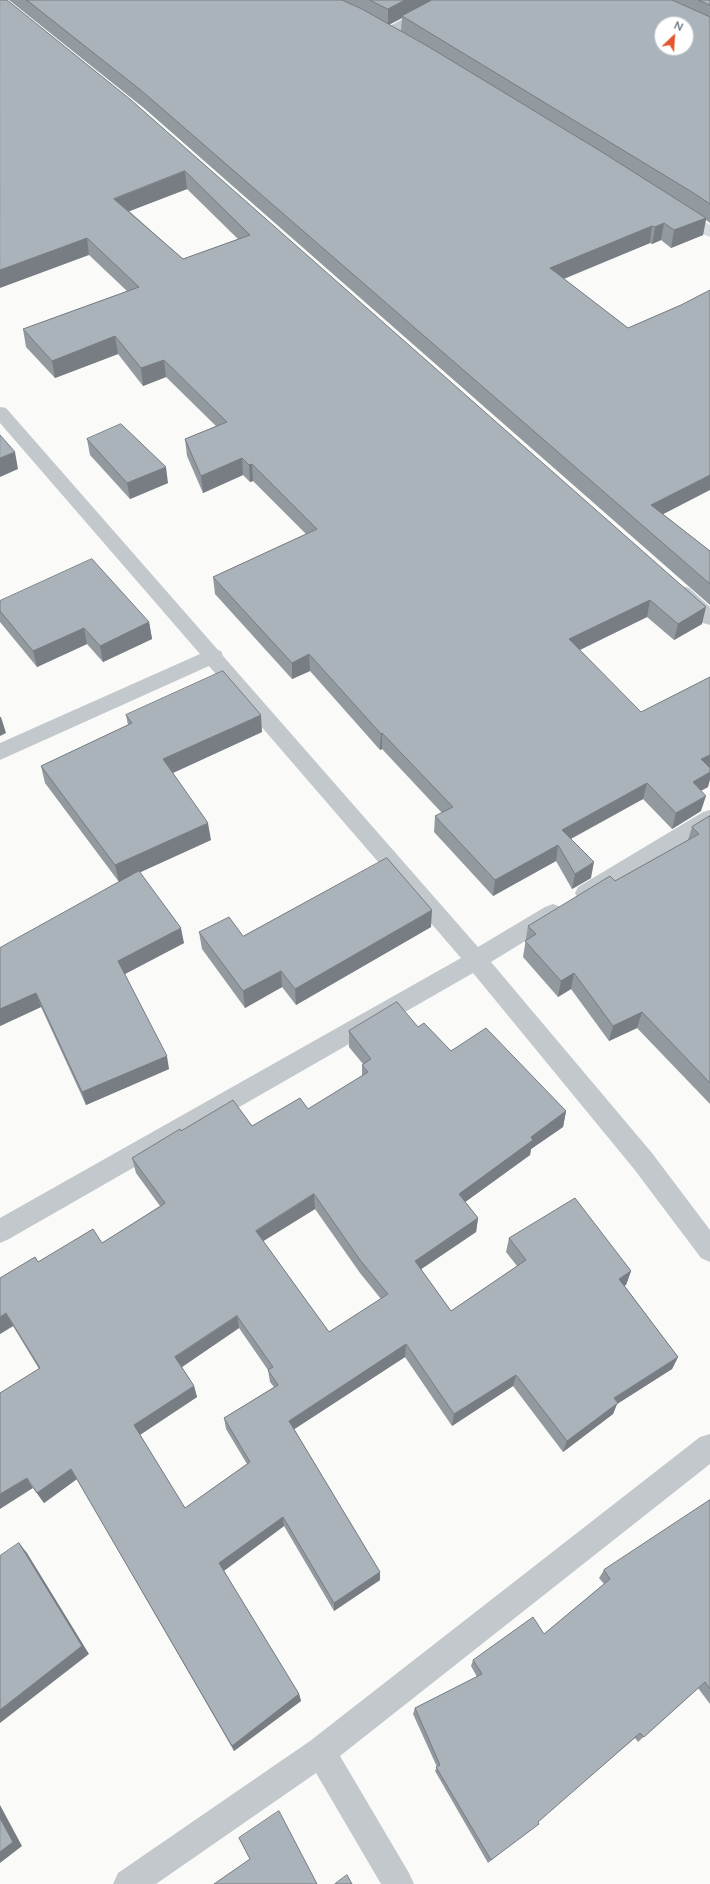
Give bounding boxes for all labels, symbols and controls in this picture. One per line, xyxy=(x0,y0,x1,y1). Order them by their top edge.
north arrow xyxy=(654,16,694,56)
text: N xyxy=(672,18,685,33)

